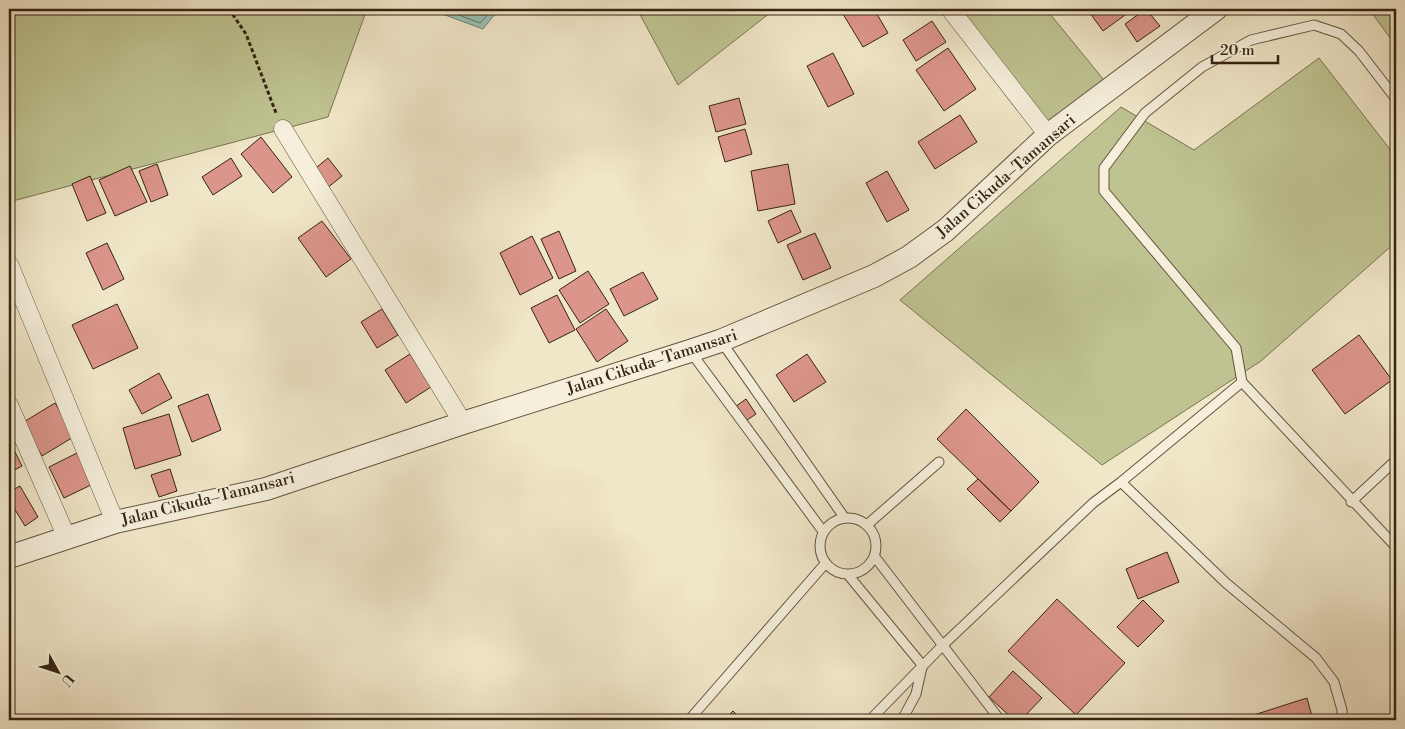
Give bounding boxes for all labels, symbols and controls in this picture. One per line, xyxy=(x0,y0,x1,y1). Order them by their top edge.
scale bar xyxy=(1212,32,1279,64)
text: 20 m xyxy=(1220,41,1255,60)
street label: Jalan Cikuda–Tamansari xyxy=(931,110,1080,243)
street label: Jalan Cikuda–Tamansari xyxy=(563,325,740,399)
street label: Jalan Cikuda–Tamansari xyxy=(118,468,297,531)
north arrow xyxy=(32,646,82,696)
text: U xyxy=(57,670,78,690)

